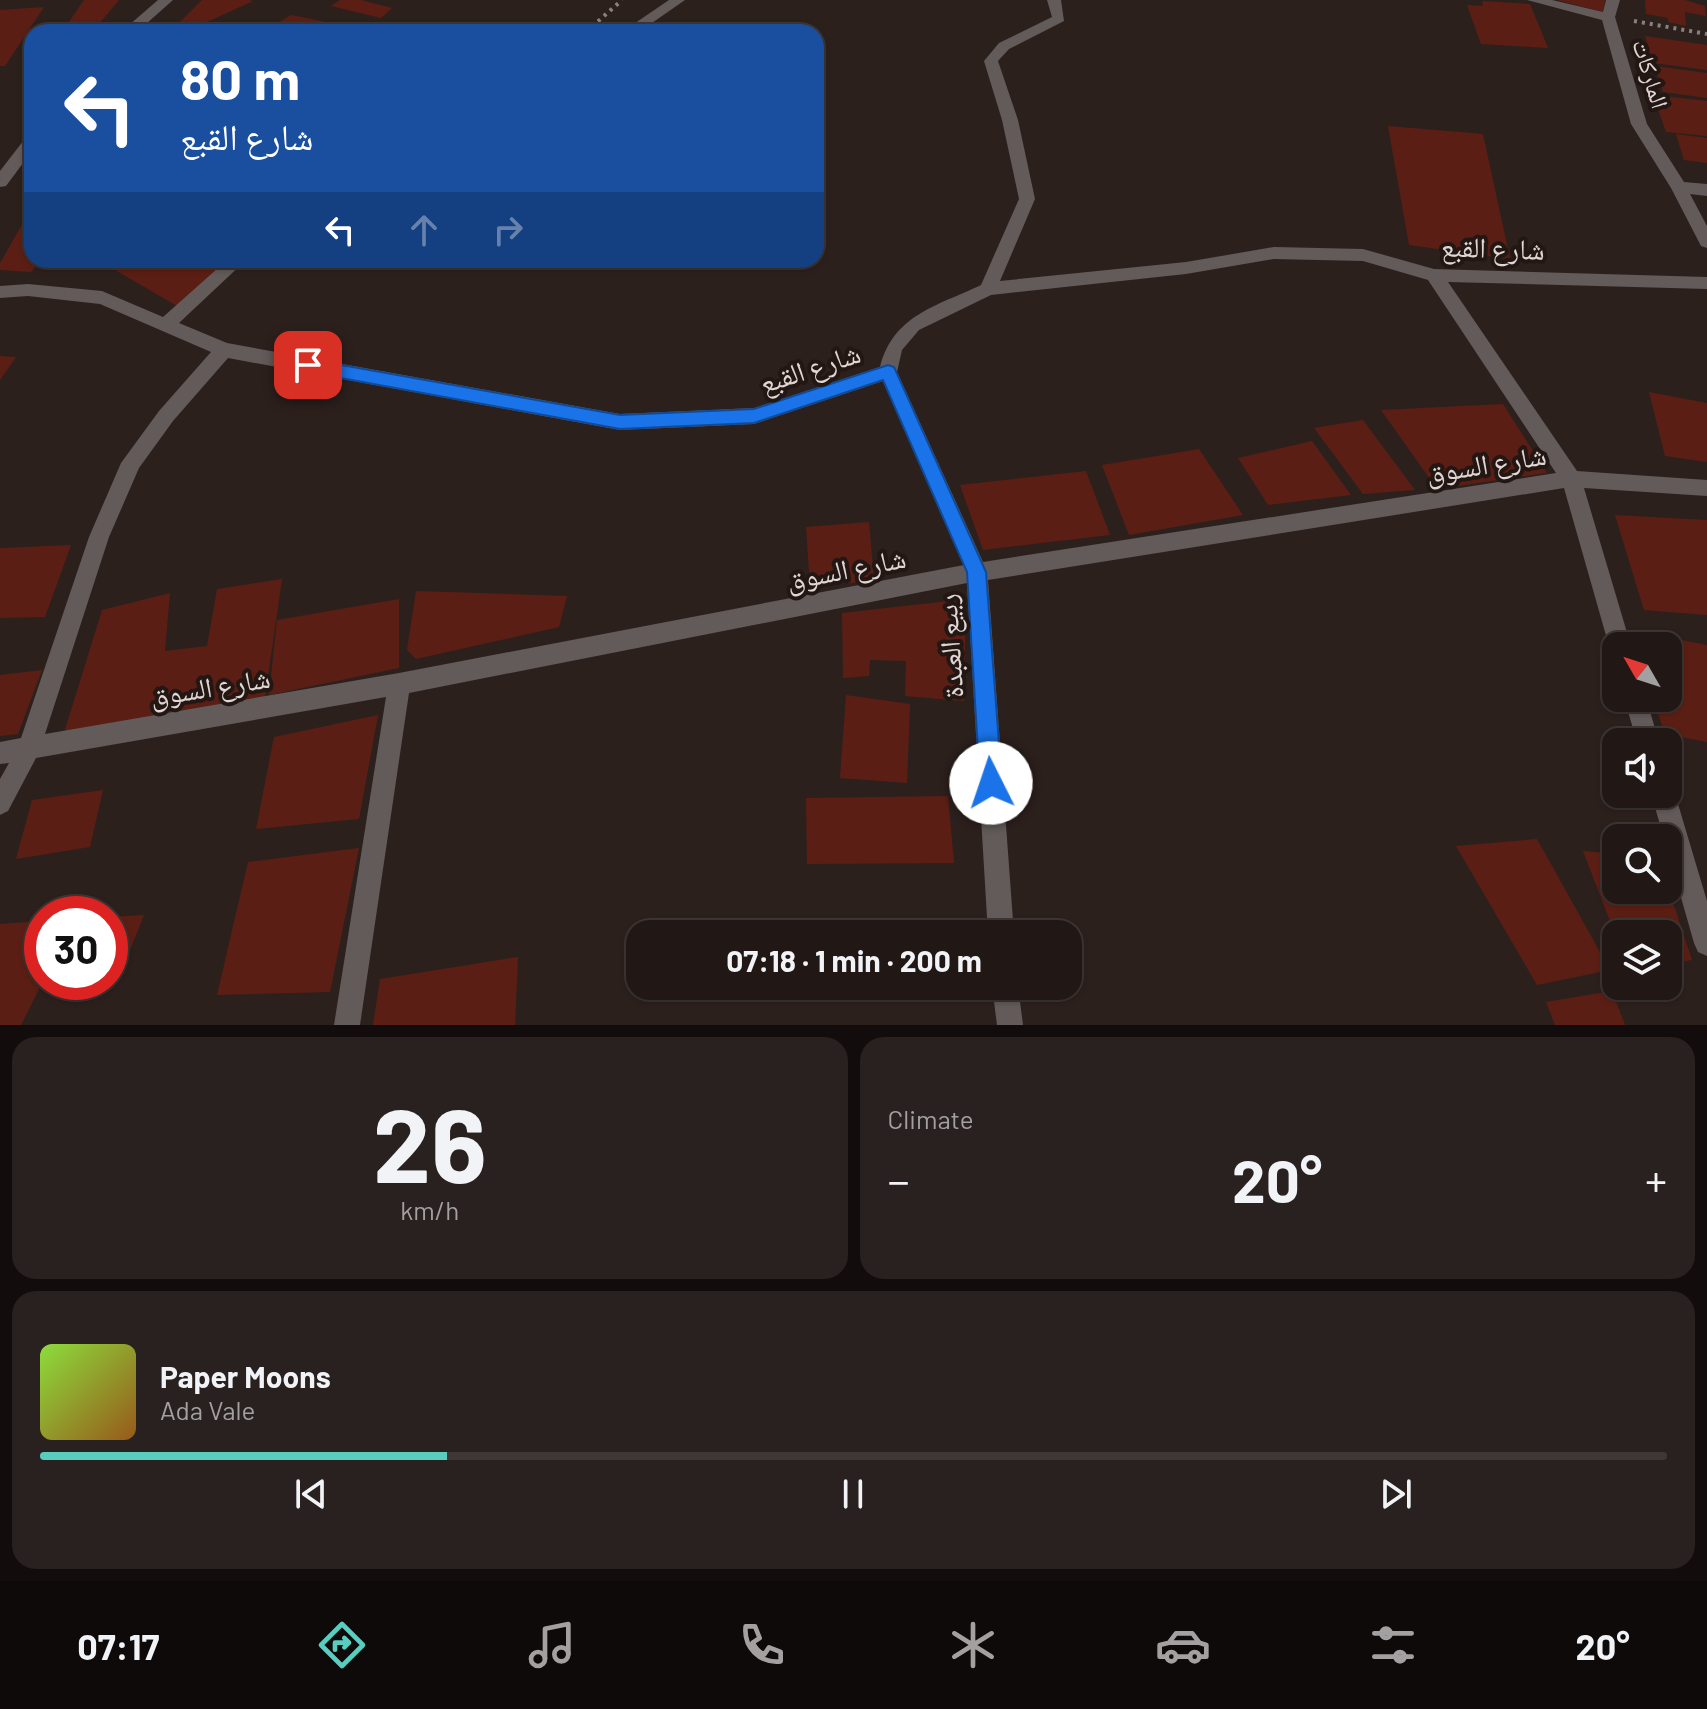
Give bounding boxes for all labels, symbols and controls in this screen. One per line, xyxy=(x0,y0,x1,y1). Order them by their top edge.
street label: الماركات xyxy=(1627,36,1676,112)
text: 80 m xyxy=(180,44,300,111)
icon: left xyxy=(48,56,152,160)
text: شارع القبع xyxy=(180,114,313,157)
icon: left xyxy=(318,208,362,252)
icon: ahead xyxy=(402,208,446,252)
icon: right xyxy=(486,208,530,252)
street label: شارع القبع xyxy=(1441,228,1545,268)
pin xyxy=(274,331,342,399)
street label: شارع القبع xyxy=(755,335,865,401)
icon: arrive xyxy=(286,343,330,387)
street label: شارع السوق xyxy=(1423,437,1549,491)
street label: شارع السوق xyxy=(783,540,909,598)
street label: ربيع العبدة xyxy=(928,593,972,699)
north arrow xyxy=(1602,632,1682,712)
map controls xyxy=(1602,632,1682,1000)
street label: شارع السوق xyxy=(147,660,273,714)
button: sound xyxy=(1602,728,1682,808)
position arrow xyxy=(949,741,1033,825)
button: search xyxy=(1602,824,1682,904)
speed limit sign: 30 xyxy=(24,896,128,1000)
button: layers xyxy=(1602,920,1682,1000)
text: 07:18 · 1 min · 200 m xyxy=(726,942,982,978)
text: 26 xyxy=(373,1079,487,1204)
text: Climate xyxy=(888,1103,974,1134)
text: 20° xyxy=(1232,1143,1322,1215)
text: − xyxy=(888,1153,910,1206)
text: + xyxy=(1645,1153,1667,1206)
text: km/h xyxy=(400,1194,459,1225)
text: Paper Moons xyxy=(160,1358,331,1394)
text: Ada Vale xyxy=(160,1394,255,1425)
icon: previous xyxy=(289,1472,333,1516)
icon: pause xyxy=(831,1472,875,1516)
icon: next xyxy=(1374,1472,1418,1516)
icon: directions xyxy=(314,1617,370,1673)
icon: music xyxy=(524,1617,580,1673)
icon: phone xyxy=(734,1617,790,1673)
icon: climate xyxy=(945,1617,1001,1673)
icon: car xyxy=(1155,1617,1211,1673)
icon: filters xyxy=(1365,1617,1421,1673)
text: 07:17 xyxy=(77,1624,159,1667)
text: 20° xyxy=(1576,1624,1630,1667)

